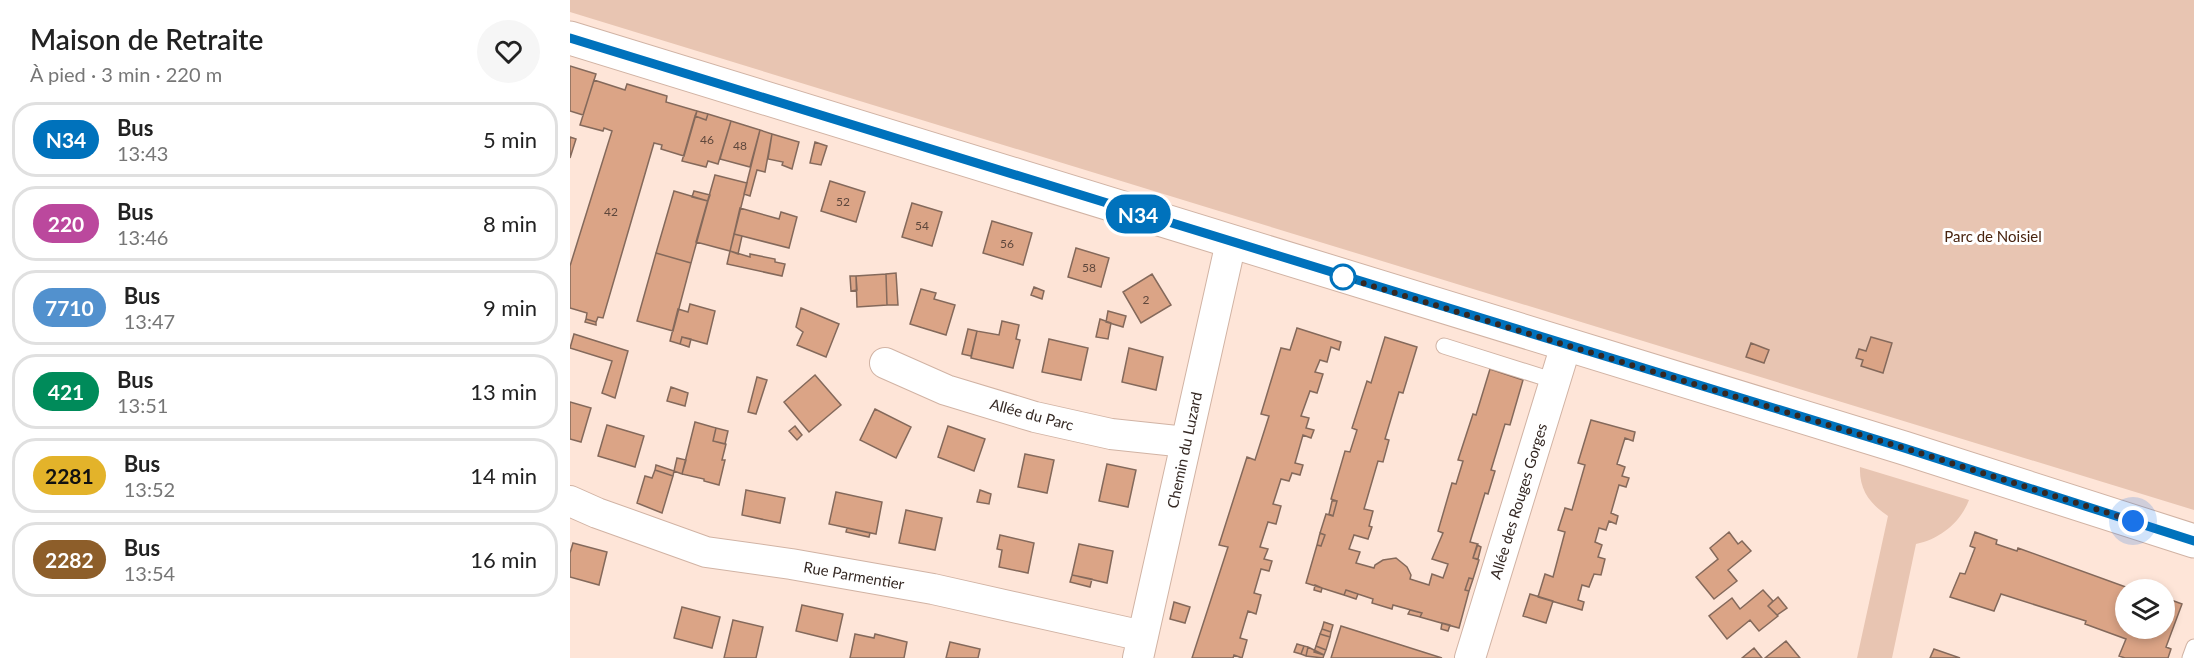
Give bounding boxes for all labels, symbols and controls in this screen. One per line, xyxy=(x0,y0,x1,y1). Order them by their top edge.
button: heart xyxy=(477,20,540,83)
text: Maison de Retraite xyxy=(30,22,263,56)
text: À pied · 3 min · 220 m xyxy=(30,62,222,86)
text: Bus xyxy=(117,114,153,141)
text: 5 min xyxy=(483,126,537,153)
text: N34 xyxy=(46,127,86,152)
house number: 46 xyxy=(700,132,714,147)
house number: 48 xyxy=(733,138,747,153)
text: 13:43 xyxy=(117,141,168,165)
house number: 52 xyxy=(836,194,850,209)
line badge: N34 xyxy=(1104,194,1172,234)
text: Bus xyxy=(117,198,153,225)
text: N34 xyxy=(1118,202,1158,227)
house number: 42 xyxy=(604,204,618,219)
text: 8 min xyxy=(483,210,537,237)
text: 220 xyxy=(48,211,84,236)
house number: 54 xyxy=(915,218,929,233)
text: 13:46 xyxy=(117,225,168,249)
park label: Parc de Noisiel xyxy=(1944,227,2042,245)
house number: 56 xyxy=(1000,236,1014,251)
house number: 58 xyxy=(1082,260,1096,275)
unlabelled marker xyxy=(1330,264,1356,290)
text: Bus xyxy=(124,282,160,309)
house number: 2 xyxy=(1143,292,1150,307)
text: 9 min xyxy=(483,294,537,321)
text: 7710 xyxy=(45,295,94,320)
text: 13:47 xyxy=(124,309,175,333)
text: Bus xyxy=(117,366,153,393)
text: 13 min xyxy=(470,378,537,405)
text: 421 xyxy=(48,379,84,404)
street label: Chemin du Luzard xyxy=(1163,390,1205,510)
text: 13:51 xyxy=(117,393,168,417)
street label: Allée du Parc xyxy=(988,394,1076,434)
street label: Allée des Rouges Gorges xyxy=(1486,421,1550,581)
text: Bus xyxy=(124,450,160,477)
text: 14 min xyxy=(470,462,537,489)
text: 2281 xyxy=(45,463,94,488)
text: 13:52 xyxy=(124,477,175,501)
your location xyxy=(2118,506,2148,536)
text: Bus xyxy=(124,534,160,561)
text: 16 min xyxy=(470,546,537,573)
text: 2282 xyxy=(45,547,94,572)
street label: Rue Parmentier xyxy=(802,557,906,593)
text: 13:54 xyxy=(124,561,175,585)
map controls xyxy=(2115,579,2175,639)
button: layers xyxy=(2115,579,2175,639)

